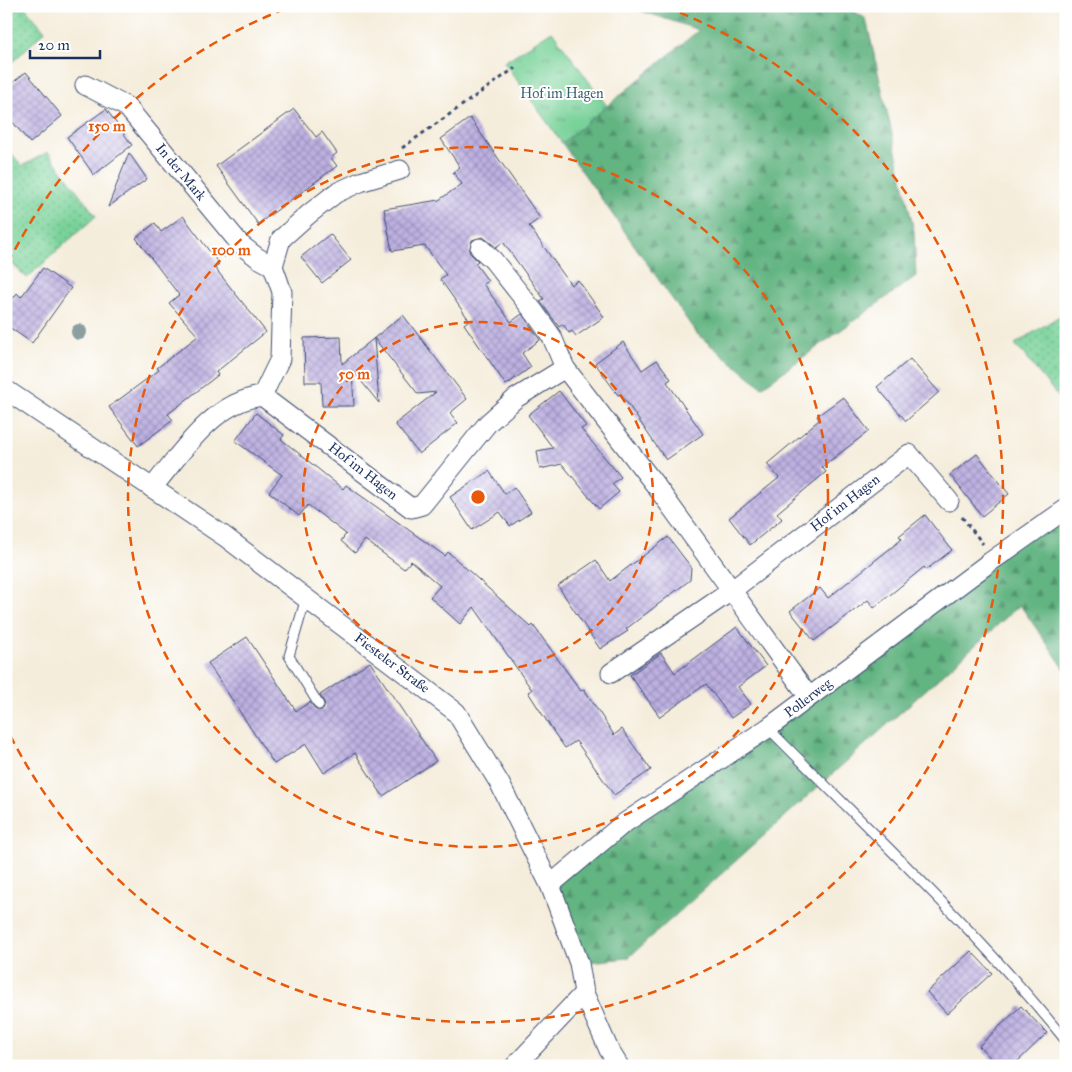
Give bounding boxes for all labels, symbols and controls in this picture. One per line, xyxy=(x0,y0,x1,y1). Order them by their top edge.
scale bar xyxy=(30,28,100,60)
text: 20 m xyxy=(38,36,70,54)
park label: Hof im Hagen xyxy=(520,85,604,102)
text: 150 m xyxy=(88,117,126,135)
street label: In der Mark xyxy=(152,140,210,205)
text: 100 m xyxy=(211,241,251,259)
text: 50 m xyxy=(338,365,370,383)
street label: Hof im Hagen xyxy=(325,439,401,504)
street label: Hof im Hagen xyxy=(807,470,883,535)
centre of rings xyxy=(469,488,487,506)
street label: Fiesteler Straße xyxy=(351,629,433,697)
street label: Pollerweg xyxy=(781,674,835,721)

